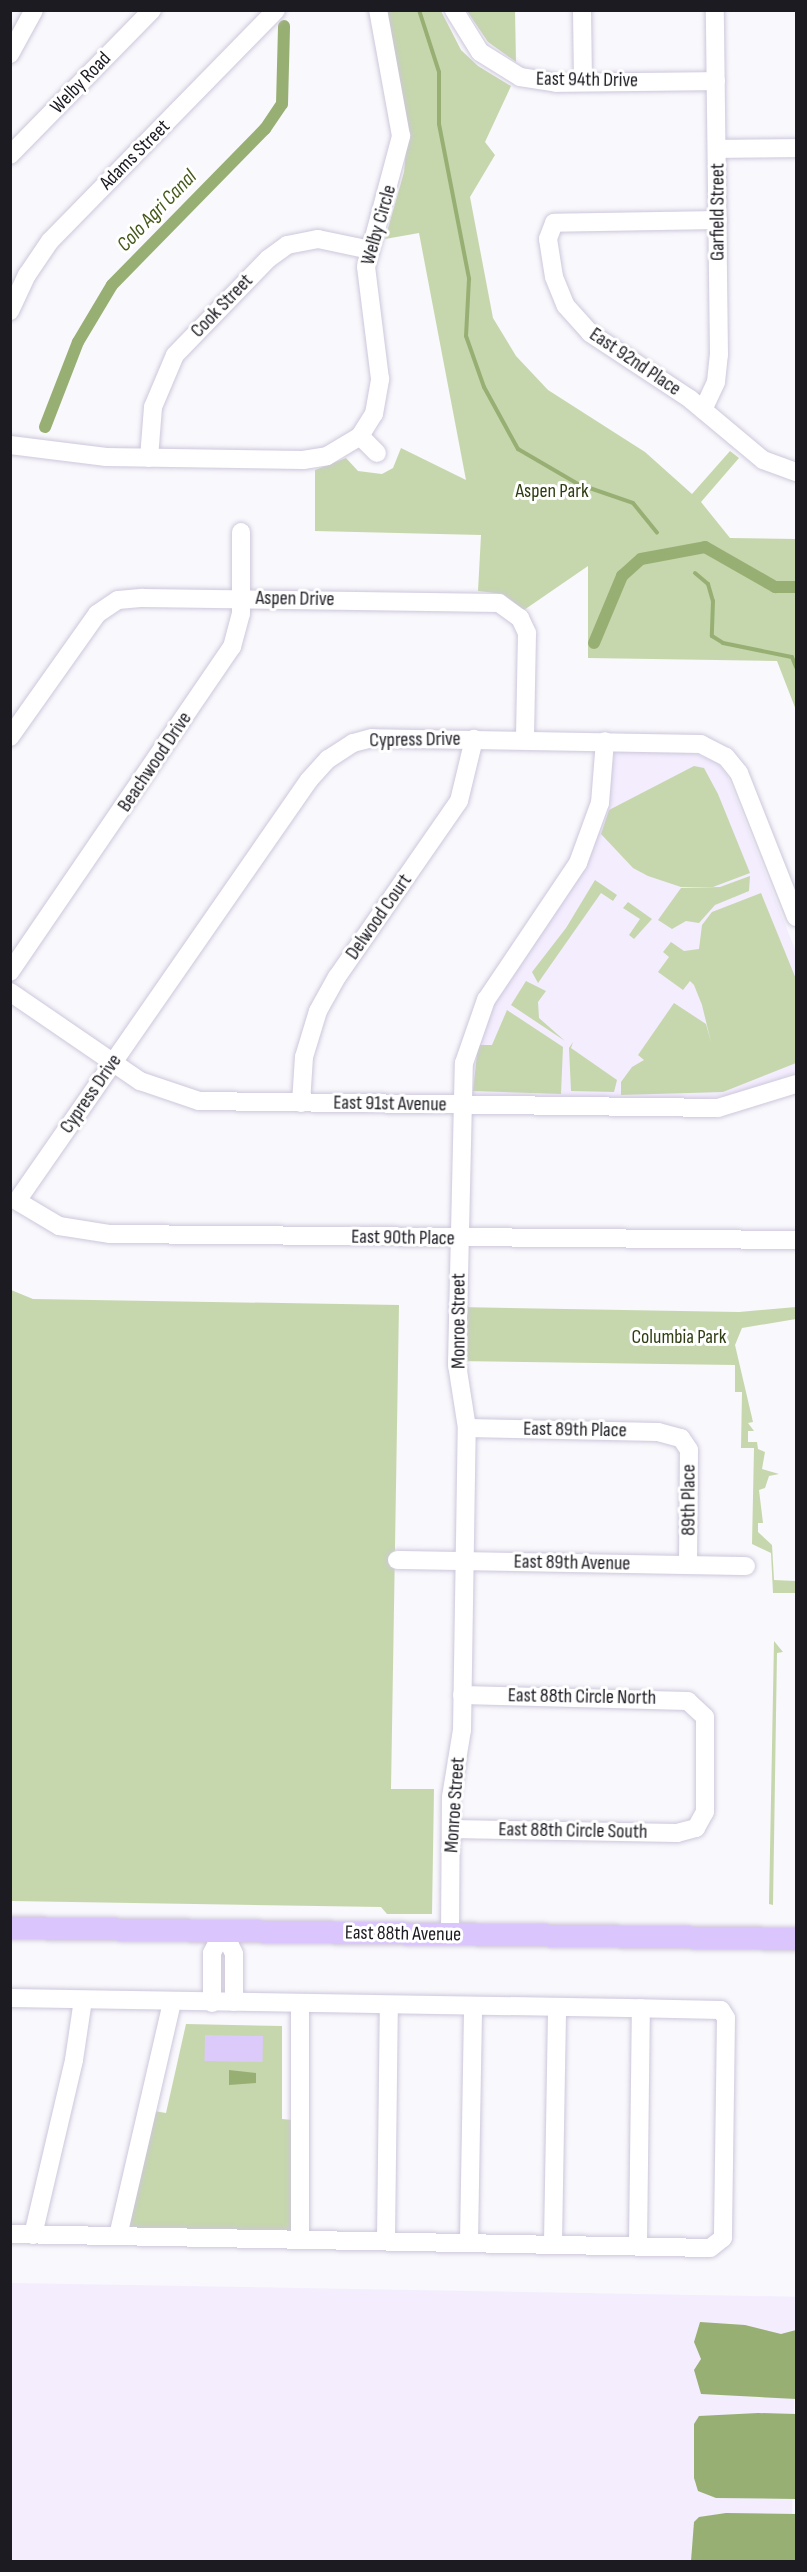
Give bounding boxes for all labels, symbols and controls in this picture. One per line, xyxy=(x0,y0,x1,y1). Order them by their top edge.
street label: Welby Road xyxy=(46,47,116,119)
street label: East 94th Drive xyxy=(536,67,638,93)
street label: Adams Street xyxy=(95,115,175,195)
street label: Garfield Street xyxy=(706,163,730,261)
water label: Colo Agri Canal xyxy=(112,165,202,257)
street label: Welby Circle xyxy=(356,182,402,268)
street label: Cook Street xyxy=(186,269,258,343)
street label: East 92nd Place xyxy=(585,323,685,401)
park label: Aspen Park xyxy=(515,479,589,503)
street label: Aspen Drive xyxy=(255,586,335,612)
street label: Beachwood Drive xyxy=(113,707,197,817)
street label: Cypress Drive xyxy=(369,727,461,753)
street label: Delwood Court xyxy=(341,870,417,964)
street label: Cypress Drive xyxy=(55,1050,127,1138)
street label: East 91st Avenue xyxy=(333,1091,447,1117)
street label: East 90th Place xyxy=(351,1225,455,1251)
street label: Monroe Street xyxy=(447,1273,471,1369)
park label: Columbia Park xyxy=(632,1325,726,1349)
street label: East 89th Place xyxy=(523,1417,627,1443)
street label: 89th Place xyxy=(677,1464,701,1536)
street label: East 89th Avenue xyxy=(513,1550,631,1576)
street label: East 88th Circle North xyxy=(508,1684,656,1710)
street label: Monroe Street xyxy=(440,1756,470,1854)
street label: East 88th Circle South xyxy=(498,1818,648,1844)
street label: East 88th Avenue xyxy=(345,1921,461,1947)

